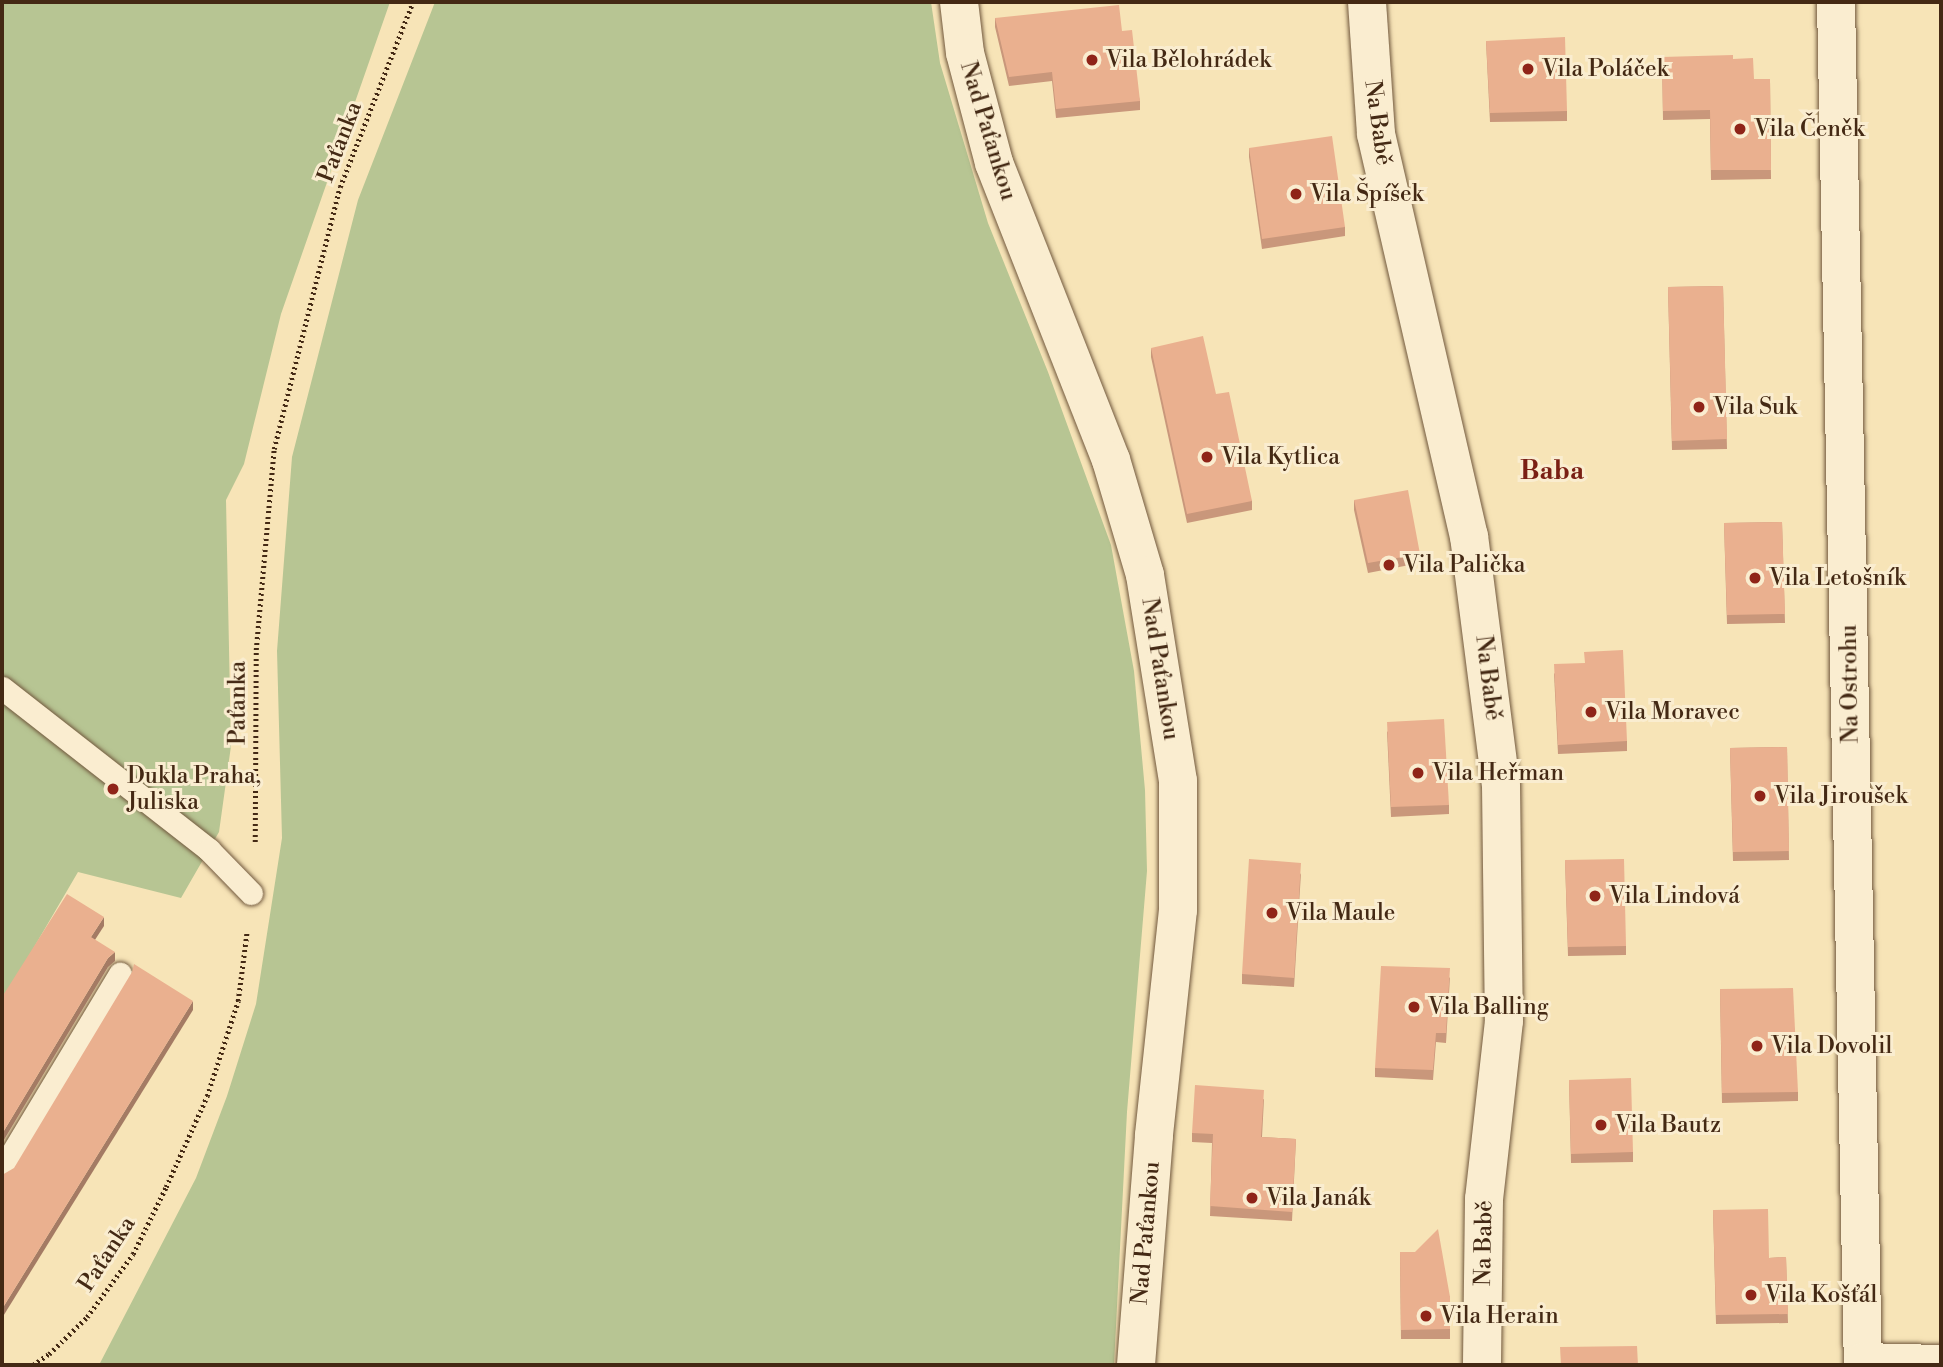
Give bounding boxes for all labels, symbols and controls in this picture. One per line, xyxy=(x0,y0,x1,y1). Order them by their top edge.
place label: Vila Bělohrádek xyxy=(1106,46,1271,74)
marker: Vila Bělohrádek xyxy=(1084,52,1100,68)
place label: Vila Poláček xyxy=(1542,55,1669,83)
street label: Nad Paťankou xyxy=(954,58,1022,204)
marker: Vila Poláček xyxy=(1520,61,1536,77)
street label: Na Babě xyxy=(1358,79,1398,167)
street label: Paťanka xyxy=(312,98,368,186)
place label: Vila Čeněk xyxy=(1754,115,1865,143)
marker: Vila Čeněk xyxy=(1732,121,1748,137)
place label: Vila Špíšek xyxy=(1310,180,1424,208)
marker: Vila Špíšek xyxy=(1288,186,1304,202)
place label: Vila Suk xyxy=(1713,393,1797,421)
marker: Vila Suk xyxy=(1691,399,1707,415)
place label: Vila Kytlica xyxy=(1221,443,1340,471)
marker: Vila Kytlica xyxy=(1199,449,1215,465)
district label: Baba xyxy=(1520,456,1584,488)
place label: Vila Palička xyxy=(1403,551,1525,579)
marker: Vila Palička xyxy=(1381,557,1397,573)
place label: Vila Letošník xyxy=(1769,564,1906,592)
marker: Vila Letošník xyxy=(1747,570,1763,586)
street label: Nad Paťankou xyxy=(1135,596,1185,742)
street label: Na Ostrohu xyxy=(1835,624,1865,744)
street label: Na Babě xyxy=(1469,634,1507,722)
street label: Paťanka xyxy=(224,661,252,745)
place label: Vila Moravec xyxy=(1605,698,1740,726)
marker: Vila Moravec xyxy=(1583,704,1599,720)
place label: Vila Heřman xyxy=(1432,759,1564,787)
place label: Dukla Praha, Juliska xyxy=(127,762,261,816)
marker: Vila Heřman xyxy=(1410,765,1426,781)
marker: Dukla Praha, Juliska xyxy=(105,781,121,797)
place label: Vila Jiroušek xyxy=(1774,782,1907,810)
marker: Vila Jiroušek xyxy=(1752,788,1768,804)
place label: Vila Lindová xyxy=(1609,882,1740,910)
marker: Vila Lindová xyxy=(1587,888,1603,904)
place label: Vila Maule xyxy=(1286,899,1395,927)
marker: Vila Maule xyxy=(1264,905,1280,921)
place label: Vila Balling xyxy=(1428,993,1549,1021)
marker: Vila Balling xyxy=(1406,999,1422,1015)
place label: Vila Dovolil xyxy=(1771,1032,1892,1060)
marker: Vila Dovolil xyxy=(1749,1038,1765,1054)
place label: Vila Bautz xyxy=(1615,1111,1721,1139)
marker: Vila Bautz xyxy=(1593,1117,1609,1133)
street label: Nad Paťankou xyxy=(1126,1160,1166,1306)
place label: Vila Janák xyxy=(1266,1184,1371,1212)
marker: Vila Janák xyxy=(1244,1190,1260,1206)
street label: Na Babě xyxy=(1469,1200,1499,1286)
street label: Paťanka xyxy=(73,1211,141,1297)
place label: Vila Košťál xyxy=(1765,1281,1877,1309)
marker: Vila Košťál xyxy=(1743,1287,1759,1303)
place label: Vila Herain xyxy=(1440,1302,1559,1330)
marker: Vila Herain xyxy=(1418,1308,1434,1324)

